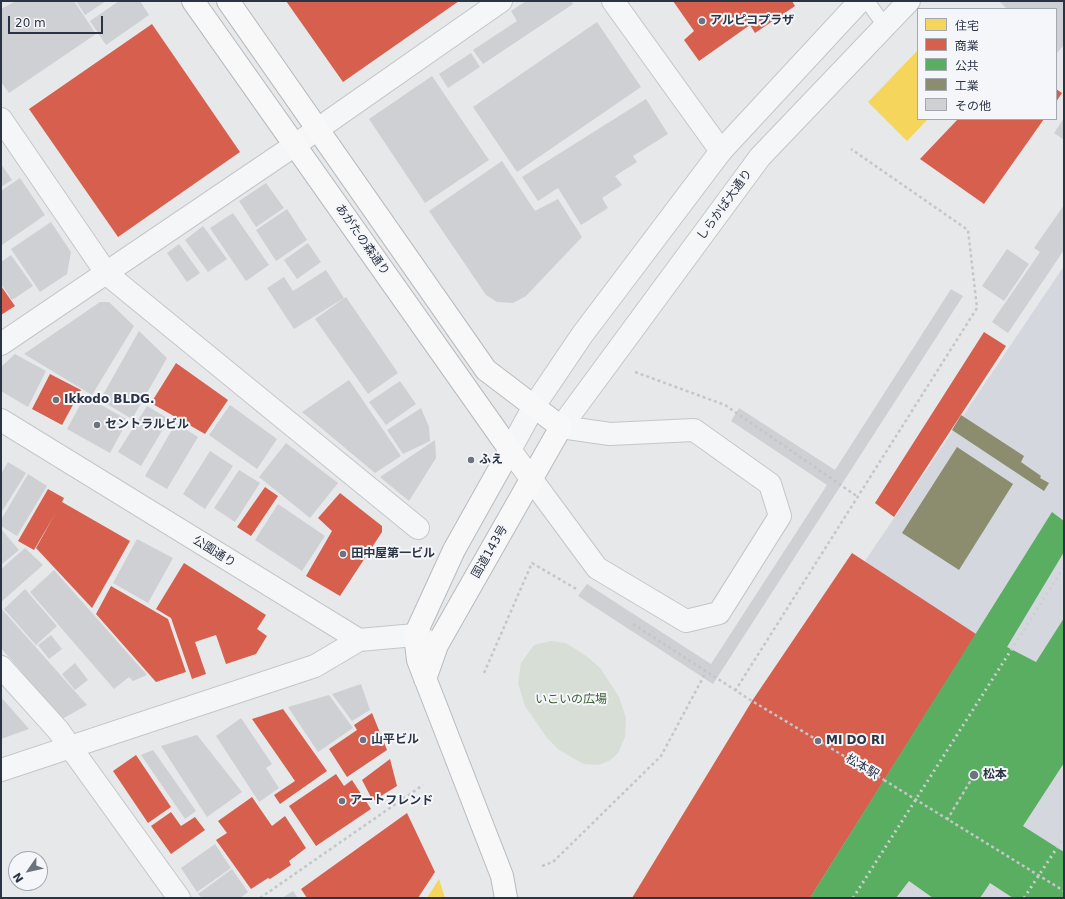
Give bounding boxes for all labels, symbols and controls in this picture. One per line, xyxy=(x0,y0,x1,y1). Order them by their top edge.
scale bar xyxy=(10,8,105,34)
legend xyxy=(917,8,1057,120)
place label: アルピコプラザ xyxy=(710,14,794,28)
text: 20 m xyxy=(15,16,46,30)
marker: アルピコプラザ xyxy=(697,16,707,26)
text: 住宅 xyxy=(955,19,979,33)
text: 商業 xyxy=(955,39,979,53)
text: 公共 xyxy=(955,59,979,73)
text: 工業 xyxy=(955,79,979,93)
text: その他 xyxy=(955,99,991,113)
street label: しらかば大通り xyxy=(694,167,756,243)
street label: あがたの森通り xyxy=(332,201,392,279)
place label: Ikkodo BLDG. xyxy=(64,393,155,407)
marker: Ikkodo BLDG. xyxy=(51,395,61,405)
place label: セントラルビル xyxy=(105,418,189,432)
marker: セントラルビル xyxy=(92,420,102,430)
place label: ふえ xyxy=(479,453,503,467)
marker: ふえ xyxy=(466,455,476,465)
street label: 国道143号 xyxy=(469,523,511,581)
street label: 公園通り xyxy=(190,533,238,571)
place label: 田中屋第一ビル xyxy=(351,547,435,561)
marker: 田中屋第一ビル xyxy=(338,549,348,559)
park label: いこいの広場 xyxy=(535,693,607,707)
place label: 山平ビル xyxy=(371,733,419,747)
place label: MI DO RI xyxy=(826,734,885,748)
marker: 山平ビル xyxy=(358,735,368,745)
marker: MI DO RI xyxy=(813,736,823,746)
street label: 松本駅 xyxy=(843,752,881,782)
place label: 松本 xyxy=(983,768,1007,782)
marker: 松本 xyxy=(968,769,980,781)
place label: アートフレンド xyxy=(350,794,433,808)
marker: アートフレンド xyxy=(337,796,347,806)
north arrow xyxy=(8,851,48,891)
text: N xyxy=(10,870,26,885)

